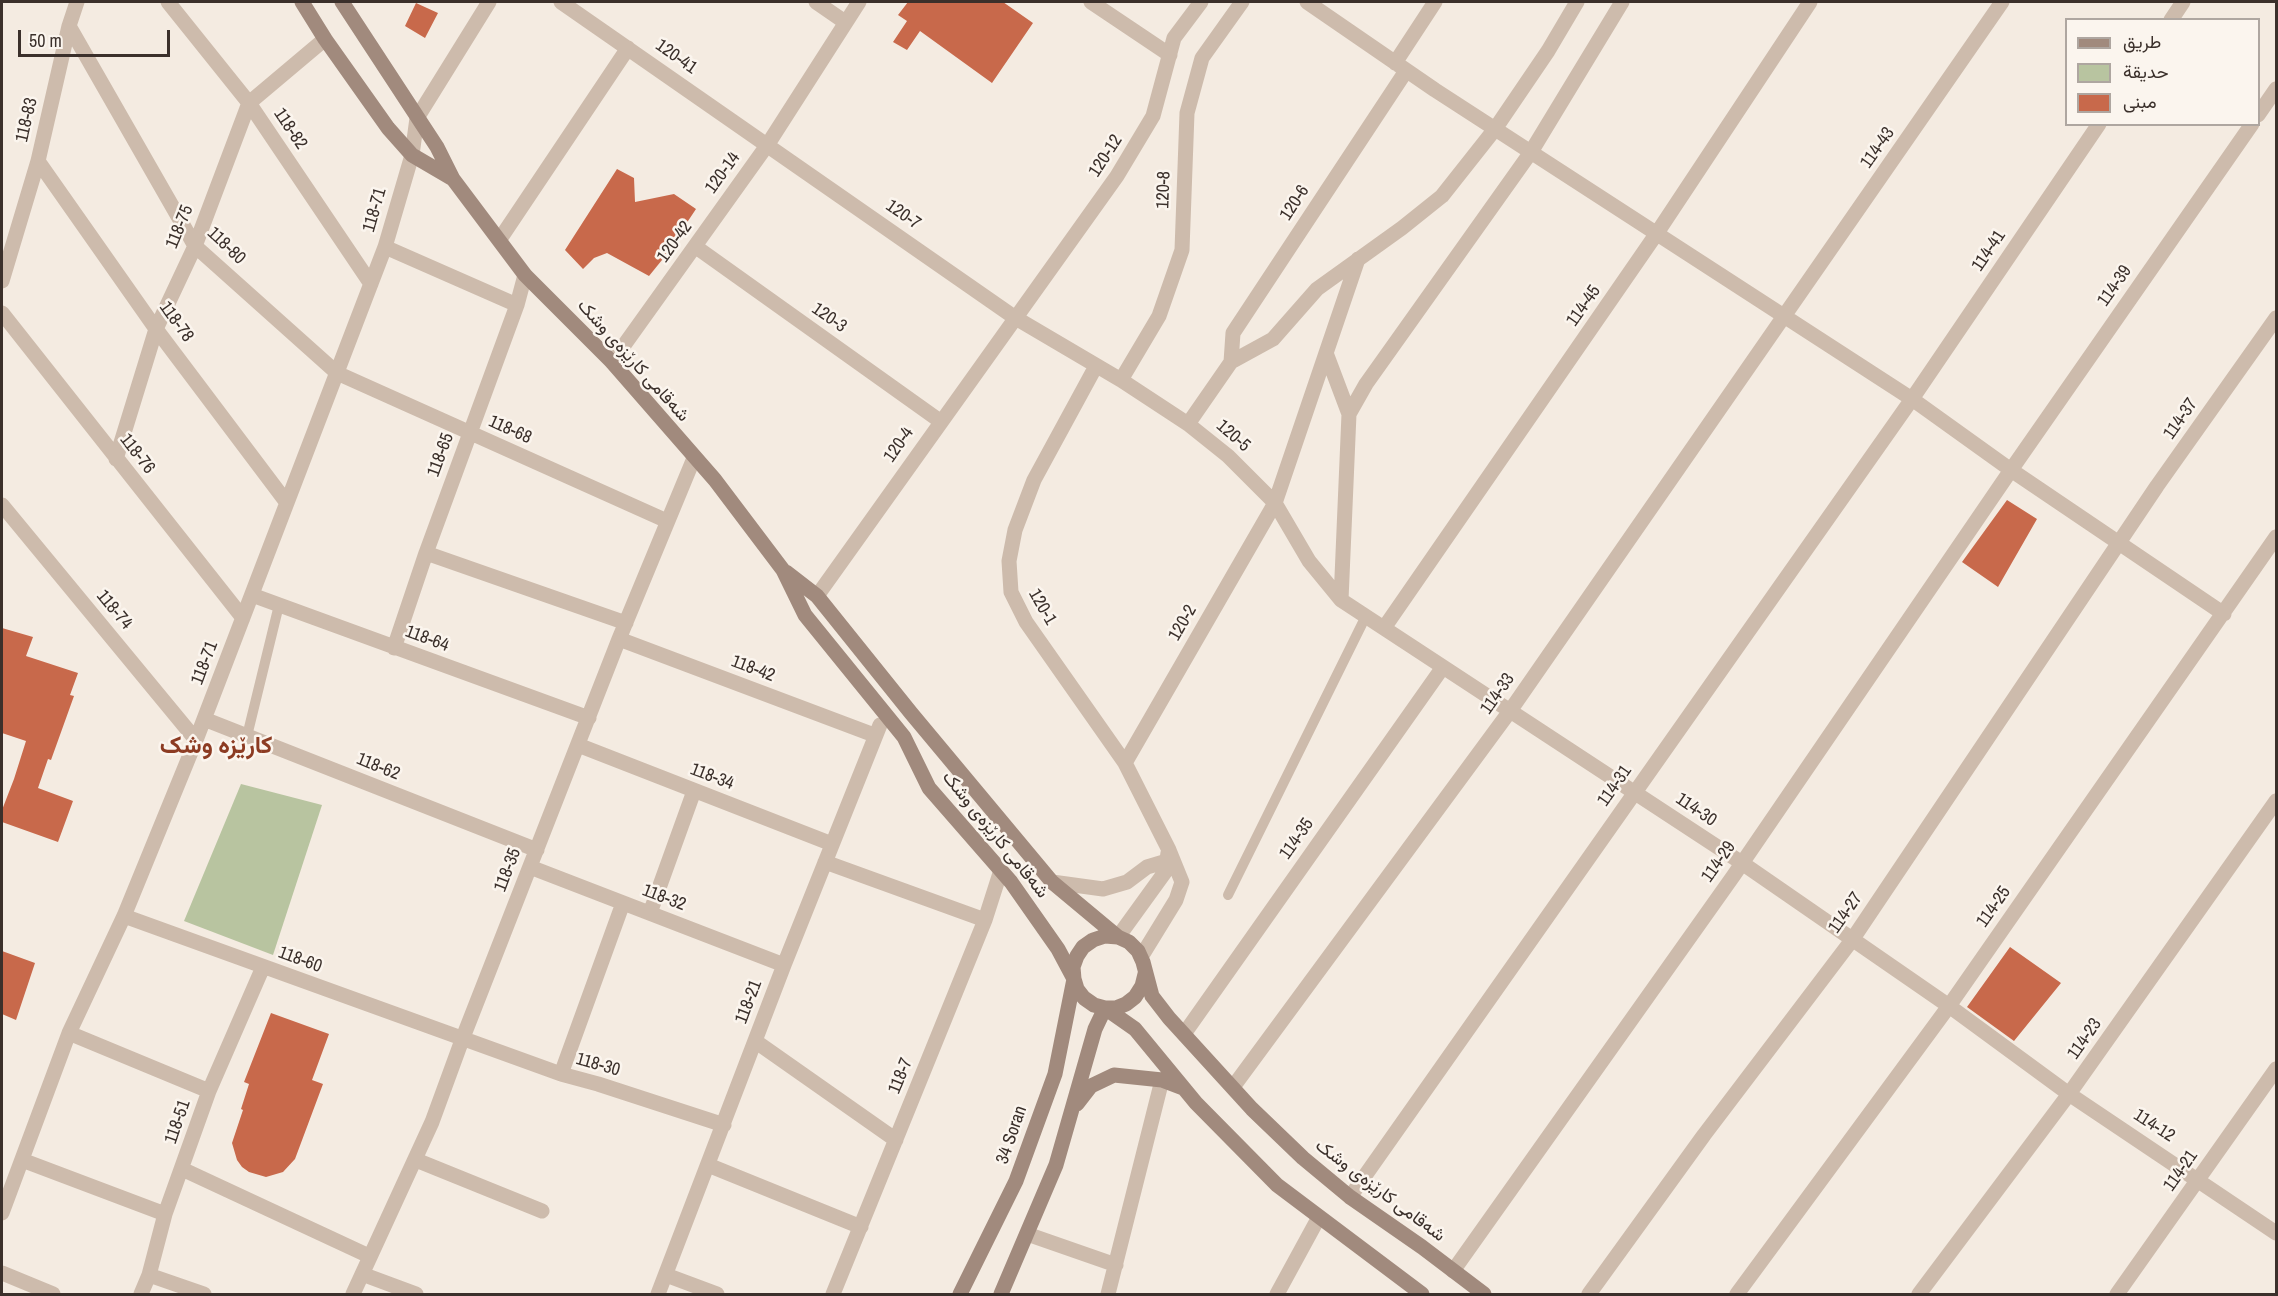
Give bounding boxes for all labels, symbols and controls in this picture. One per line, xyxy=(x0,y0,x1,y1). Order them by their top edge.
scale bar xyxy=(21,18,172,56)
legend xyxy=(2065,18,2260,126)
text: 50 m xyxy=(29,28,62,53)
text: طريق xyxy=(2123,29,2161,54)
street label: 120-41 xyxy=(651,35,701,79)
text: حديقة xyxy=(2123,59,2169,84)
text: مبنى xyxy=(2123,89,2157,114)
street label: 118-83 xyxy=(11,96,43,144)
street label: 118-82 xyxy=(268,104,312,154)
street label: 114-43 xyxy=(1856,123,1900,173)
street label: 120-12 xyxy=(1084,131,1128,181)
street label: 120-14 xyxy=(701,148,745,198)
street label: 120-8 xyxy=(1153,171,1175,209)
street label: 120-6 xyxy=(1276,181,1314,225)
street label: 118-71 xyxy=(358,185,392,235)
street label: 120-7 xyxy=(881,195,925,235)
street label: 118-75 xyxy=(162,202,198,252)
street label: 120-42 xyxy=(653,217,697,267)
street label: 118-80 xyxy=(202,223,250,269)
street label: 114-41 xyxy=(1967,226,2011,276)
street label: 114-39 xyxy=(2093,261,2137,311)
street label: 114-45 xyxy=(1562,281,1606,331)
street label: شەقامی کارێزەی وشک xyxy=(572,295,694,427)
street label: 118-78 xyxy=(154,298,198,346)
street label: 120-3 xyxy=(807,298,851,338)
street label: 114-37 xyxy=(2159,394,2203,444)
street label: 118-68 xyxy=(485,411,535,449)
street label: 120-5 xyxy=(1212,415,1254,457)
street label: 120-4 xyxy=(879,423,919,467)
street label: 118-76 xyxy=(115,430,159,478)
street label: 118-65 xyxy=(423,430,459,480)
street label: 120-1 xyxy=(1023,585,1061,629)
street label: 118-74 xyxy=(91,586,137,634)
street label: 120-2 xyxy=(1164,601,1202,645)
street label: 118-64 xyxy=(402,621,452,657)
street label: 118-71 xyxy=(187,638,223,688)
street label: 118-42 xyxy=(728,651,778,687)
street label: 114-33 xyxy=(1476,669,1520,719)
district label: کارێزە وشک xyxy=(160,733,272,761)
street label: 118-62 xyxy=(353,749,403,785)
street label: 118-34 xyxy=(687,759,737,795)
street label: 114-31 xyxy=(1593,761,1637,811)
street label: شەقامی کارێزەی وشک xyxy=(937,767,1053,903)
street label: 114-30 xyxy=(1671,788,1721,832)
street label: 114-35 xyxy=(1275,814,1319,864)
street label: 114-29 xyxy=(1697,837,1741,887)
street label: 118-35 xyxy=(490,845,526,895)
street label: 118-32 xyxy=(639,880,689,916)
street label: 114-25 xyxy=(1972,882,2016,932)
street label: 114-27 xyxy=(1824,888,1868,938)
street label: 118-60 xyxy=(275,942,325,978)
street label: 118-21 xyxy=(731,977,767,1027)
street label: 114-23 xyxy=(2063,1014,2107,1064)
street label: 118-30 xyxy=(573,1048,623,1082)
street label: 118-7 xyxy=(884,1055,918,1097)
street label: 118-51 xyxy=(160,1097,196,1147)
street label: 34 Soran xyxy=(992,1103,1032,1167)
street label: 114-12 xyxy=(2129,1105,2179,1147)
street label: شەقامی کارێزەی وشک xyxy=(1311,1135,1449,1247)
street label: 114-21 xyxy=(2159,1146,2203,1196)

